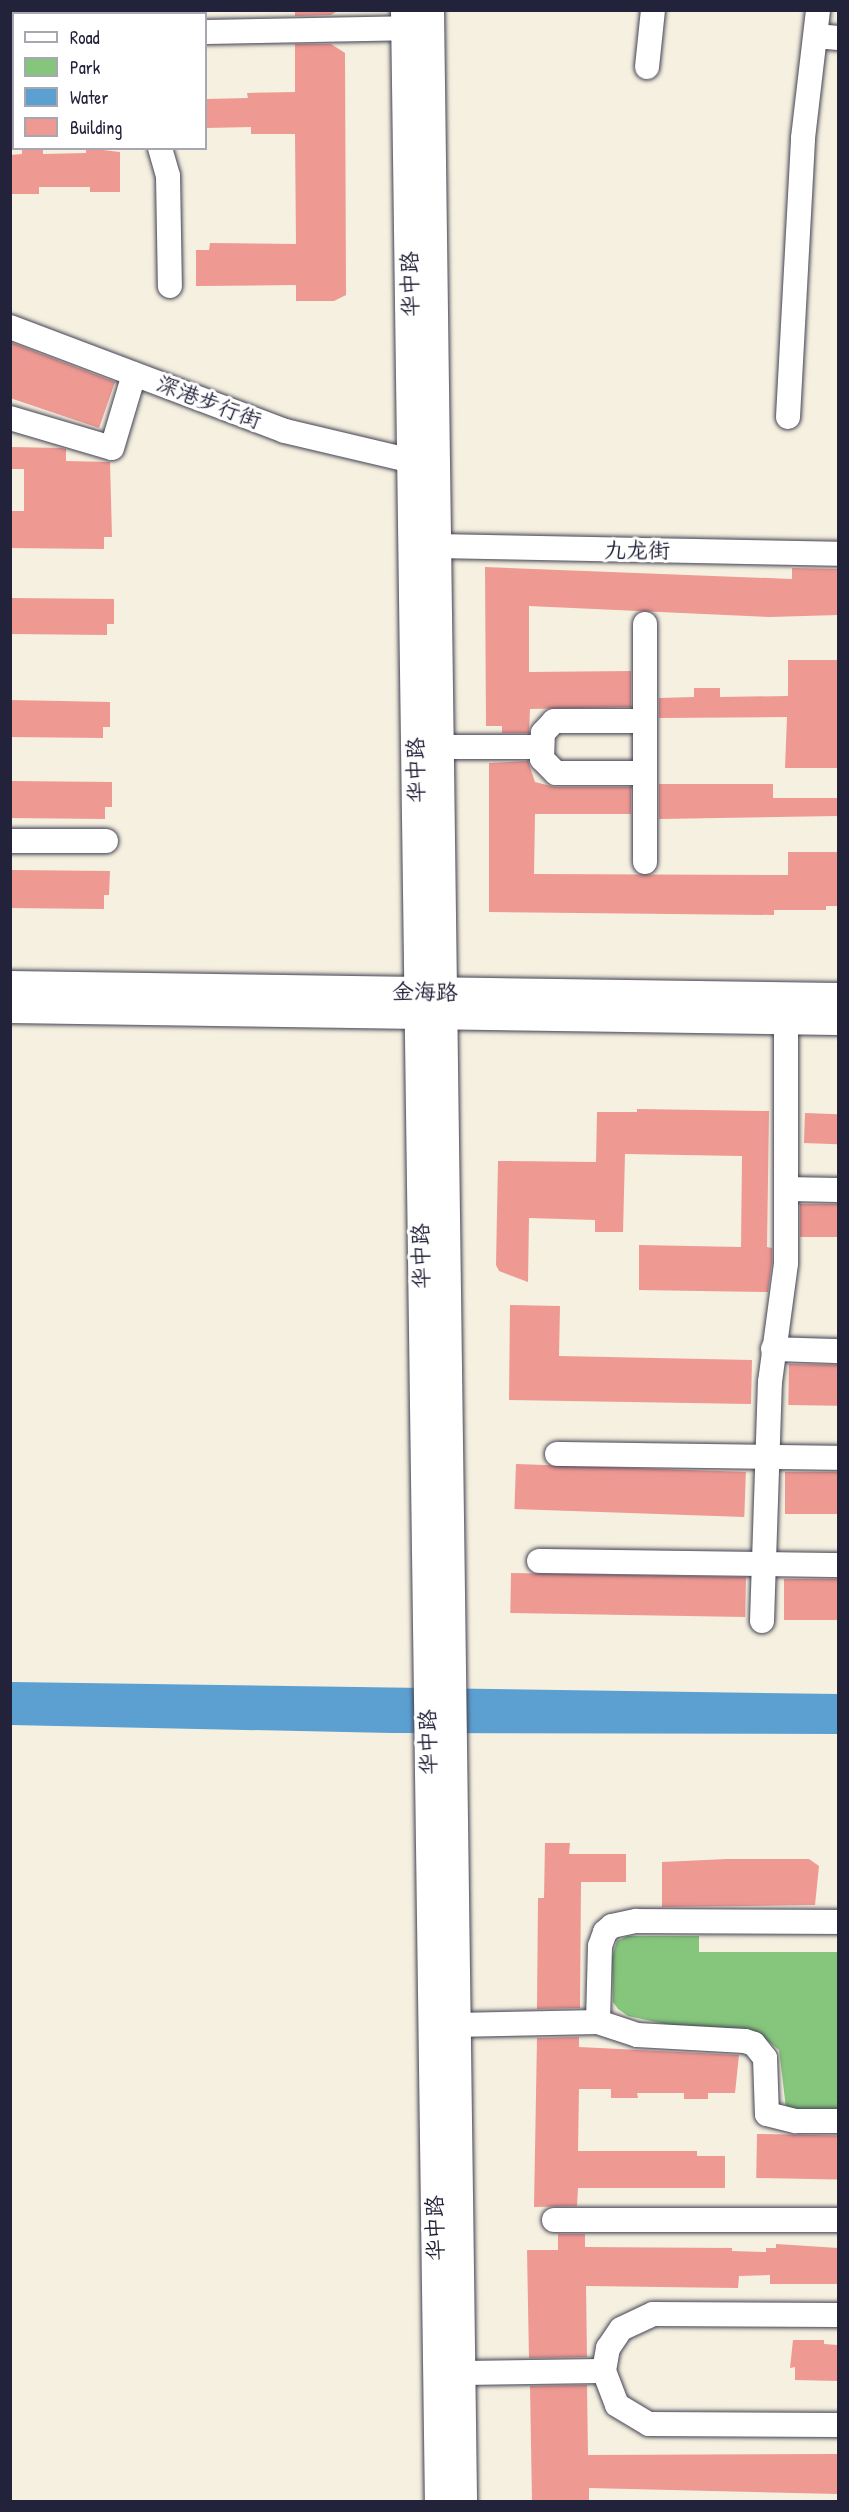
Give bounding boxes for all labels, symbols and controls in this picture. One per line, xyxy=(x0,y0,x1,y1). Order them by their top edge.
legend xyxy=(12,12,207,150)
text: Road xyxy=(70,25,100,50)
text: Park xyxy=(70,55,100,80)
text: Water xyxy=(70,85,108,110)
text: Building xyxy=(70,115,122,140)
street label: 华中路 xyxy=(396,251,424,317)
street label: 深港步行街 xyxy=(153,370,265,434)
street label: 九龙街 xyxy=(604,536,670,564)
street label: 华中路 xyxy=(402,737,430,803)
street label: 金海路 xyxy=(392,978,458,1006)
street label: 华中路 xyxy=(407,1223,435,1289)
street label: 华中路 xyxy=(414,1709,442,1775)
street label: 华中路 xyxy=(421,2195,449,2261)

